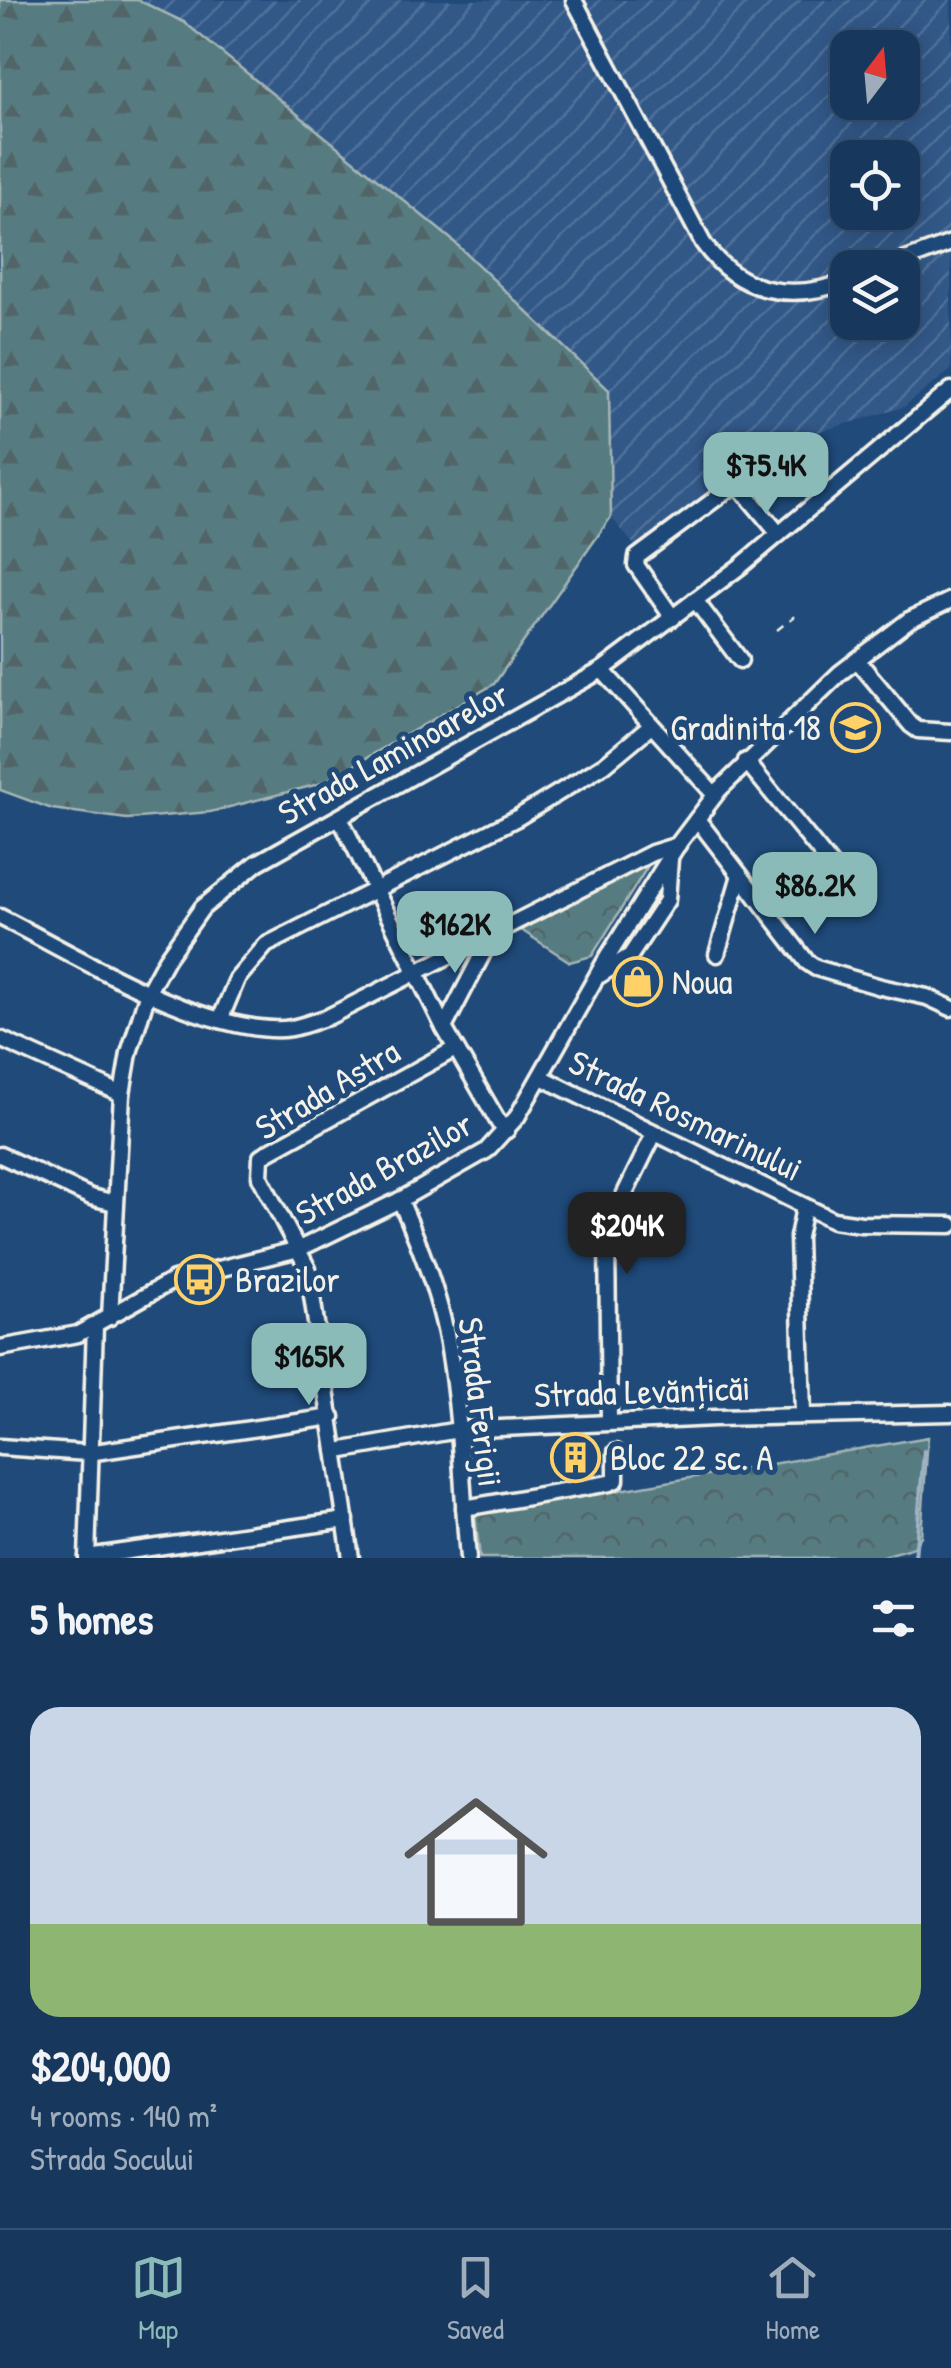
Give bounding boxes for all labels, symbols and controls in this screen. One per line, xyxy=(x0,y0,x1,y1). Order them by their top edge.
north arrow xyxy=(830,30,920,120)
map controls xyxy=(830,30,920,340)
button: locate xyxy=(830,140,920,230)
button: layers xyxy=(830,250,920,340)
pin: $75.4K xyxy=(685,432,847,517)
text: $75.4K xyxy=(725,443,807,486)
street label: Strada Laminoarelor xyxy=(269,670,517,836)
school or university icon: Gradinita 18 xyxy=(830,701,882,753)
place label: Gradinita 18 xyxy=(670,704,821,751)
pin: $86.2K xyxy=(734,852,896,937)
text: $86.2K xyxy=(774,863,856,906)
pin: $162K xyxy=(385,891,525,976)
text: $162K xyxy=(419,902,491,945)
shop icon: Noua xyxy=(611,955,663,1007)
place label: Noua xyxy=(672,958,733,1005)
street label: Strada Astra xyxy=(246,1027,408,1150)
street label: Strada Rosmarinului xyxy=(562,1038,810,1192)
street label: Strada Brazilor xyxy=(287,1100,481,1236)
pin: $204K xyxy=(557,1192,697,1277)
text: $204K xyxy=(590,1203,664,1246)
bus stop icon: Brazilor xyxy=(174,1253,226,1305)
place label: Brazilor xyxy=(235,1256,340,1303)
street label: Strada Ferigii xyxy=(447,1315,515,1489)
pin: $165K xyxy=(239,1323,379,1408)
text: $165K xyxy=(274,1334,344,1377)
street label: Strada Levănțicăi xyxy=(533,1364,751,1418)
building icon: Bloc 22 sc. A xyxy=(549,1431,601,1483)
place label: Bloc 22 sc. A xyxy=(610,1434,773,1481)
text: 5 homes xyxy=(30,1590,153,1647)
icon: filters xyxy=(866,1591,921,1646)
icon: home xyxy=(386,1772,566,1952)
text: $204,000 xyxy=(30,2037,170,2094)
text: 4 rooms · 140 m² xyxy=(30,2094,217,2137)
text: Strada Socului xyxy=(30,2137,194,2180)
tab: Map xyxy=(131,2250,186,2348)
tab: Saved xyxy=(447,2250,504,2348)
tab: Home xyxy=(765,2250,820,2348)

